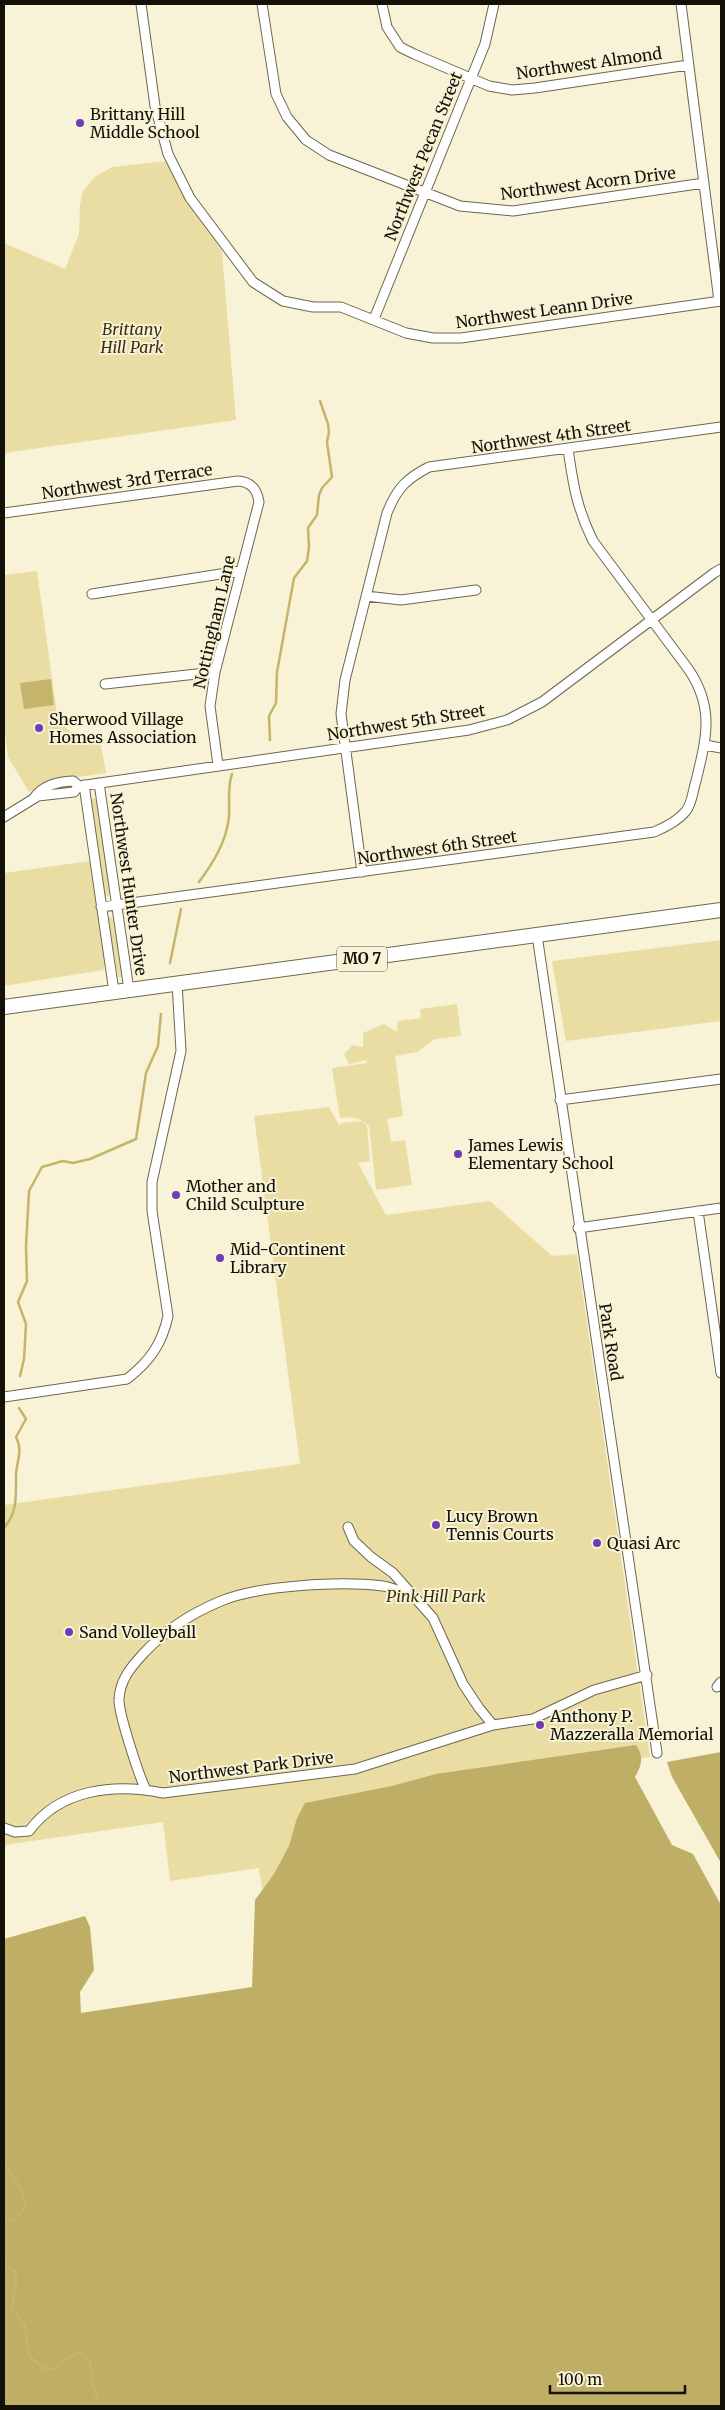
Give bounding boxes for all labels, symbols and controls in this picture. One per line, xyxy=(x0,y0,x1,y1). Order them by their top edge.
street label: Northwest Almond xyxy=(515,43,663,83)
street label: Northwest Pecan Street xyxy=(380,68,466,243)
place label: Brittany Hill Middle School xyxy=(90,104,200,142)
marker: Brittany Hill Middle School xyxy=(74,117,86,129)
street label: Northwest Acorn Drive xyxy=(499,162,677,204)
street label: Northwest Leann Drive xyxy=(454,288,634,332)
park label: Brittany Hill Park xyxy=(100,319,164,357)
street label: Northwest 4th Street xyxy=(470,415,633,457)
street label: Northwest 3rd Terrace xyxy=(40,459,214,503)
street label: Nottingham Lane xyxy=(189,553,239,691)
street label: Northwest 5th Street xyxy=(325,699,487,744)
place label: Sherwood Village Homes Association xyxy=(49,709,197,747)
marker: Sherwood Village Homes Association xyxy=(33,722,45,734)
street label: Northwest Hunter Drive xyxy=(106,791,152,977)
street label: Northwest 6th Street xyxy=(356,826,519,868)
road number: MO 7 xyxy=(337,946,387,972)
place label: James Lewis Elementary School xyxy=(467,1135,614,1173)
marker: James Lewis Elementary School xyxy=(452,1148,464,1160)
place label: Mother and Child Sculpture xyxy=(186,1176,304,1214)
marker: Mother and Child Sculpture xyxy=(170,1189,182,1201)
place label: Mid-Continent Library xyxy=(230,1239,346,1277)
marker: Mid-Continent Library xyxy=(214,1252,226,1264)
street label: Park Road xyxy=(595,1302,627,1383)
place label: Lucy Brown Tennis Courts xyxy=(446,1506,554,1544)
marker: Lucy Brown Tennis Courts xyxy=(430,1519,442,1531)
place label: Quasi Arc xyxy=(607,1533,680,1553)
marker: Quasi Arc xyxy=(591,1537,603,1549)
park label: Pink Hill Park xyxy=(386,1586,486,1606)
place label: Sand Volleyball xyxy=(79,1622,196,1642)
marker: Sand Volleyball xyxy=(63,1626,75,1638)
place label: Anthony P. Mazzeralla Memorial xyxy=(549,1706,713,1744)
marker: Anthony P. Mazzeralla Memorial xyxy=(534,1719,546,1731)
street label: Northwest Park Drive xyxy=(167,1747,335,1787)
scale bar xyxy=(550,2362,685,2394)
text: 100 m xyxy=(558,2370,602,2389)

